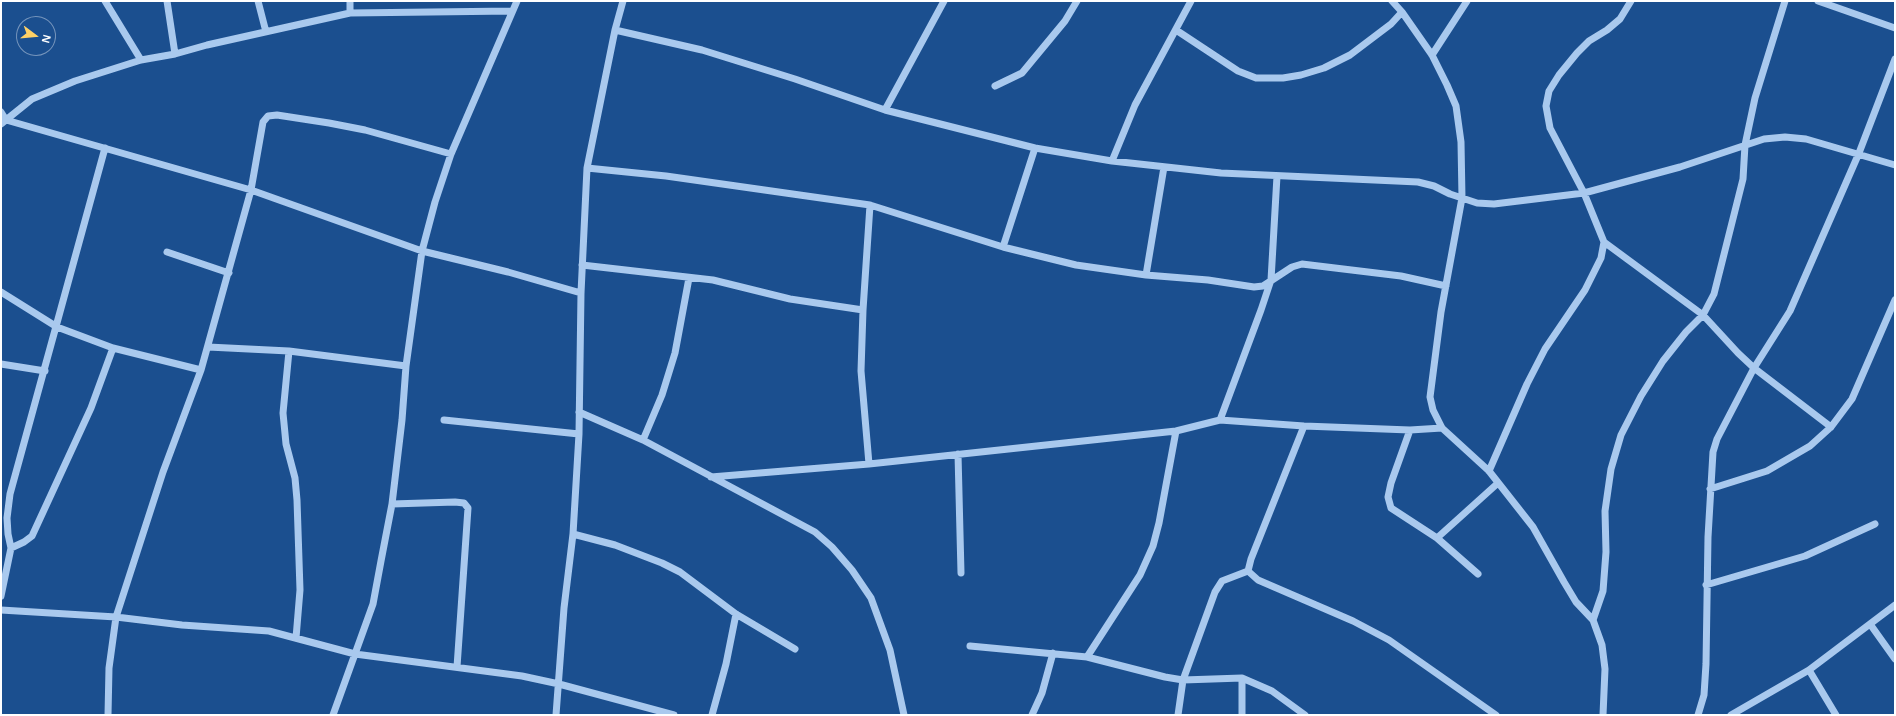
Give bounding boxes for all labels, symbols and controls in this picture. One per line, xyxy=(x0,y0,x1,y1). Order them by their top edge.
north arrow xyxy=(16,16,56,56)
text: N xyxy=(40,34,53,45)

